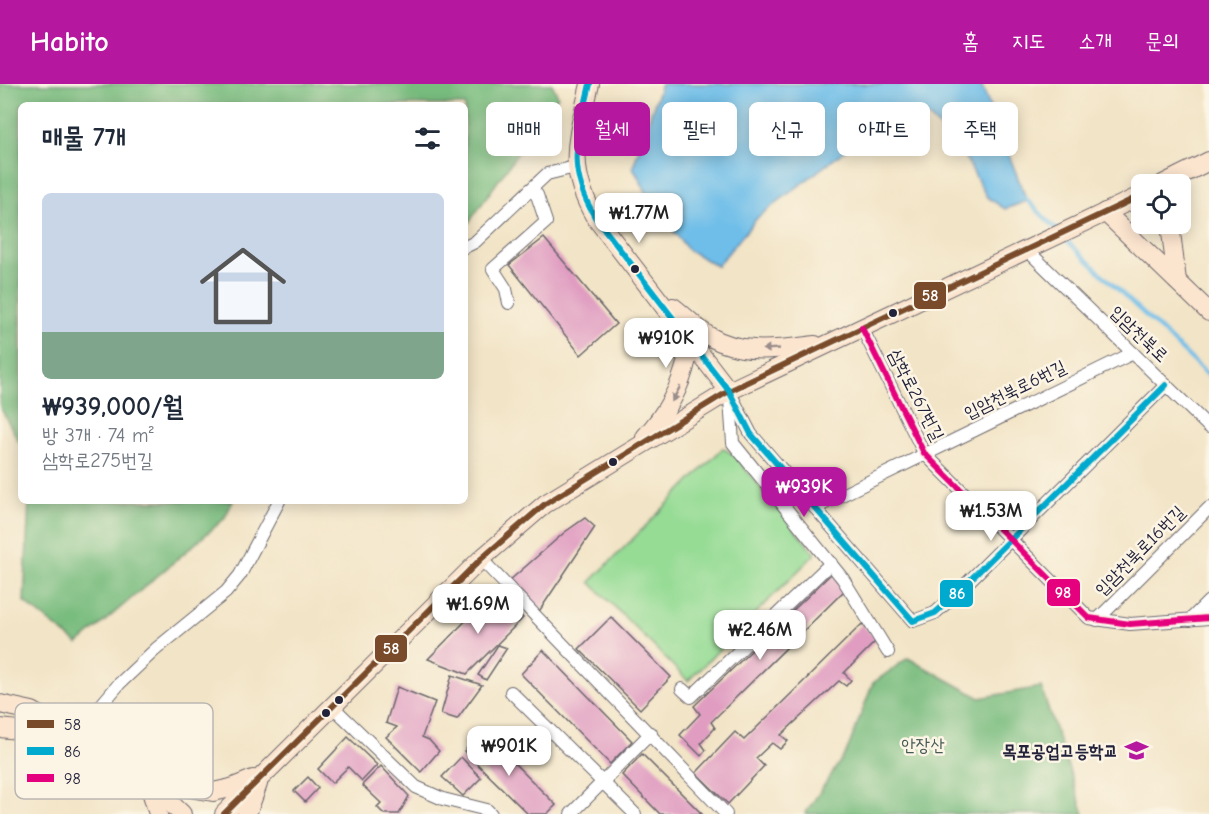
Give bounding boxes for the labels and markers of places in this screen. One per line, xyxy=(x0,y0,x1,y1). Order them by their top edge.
pin: ₩1.77M xyxy=(590,193,688,244)
unlabelled marker xyxy=(629,263,641,275)
unlabelled marker xyxy=(887,307,899,319)
pin: ₩910K xyxy=(624,318,708,369)
unlabelled marker xyxy=(607,456,619,468)
pin: ₩939K xyxy=(762,467,846,518)
pin: ₩1.53M xyxy=(942,491,1040,542)
pin: ₩1.69M xyxy=(429,584,527,635)
pin: ₩2.46M xyxy=(711,610,809,661)
unlabelled marker xyxy=(333,694,345,706)
unlabelled marker xyxy=(320,707,332,719)
pin: ₩901K xyxy=(467,726,551,777)
school or university icon: 목포공업고등학교 xyxy=(1123,738,1149,764)
place label: 목포공업고등학교 xyxy=(1002,741,1118,762)

